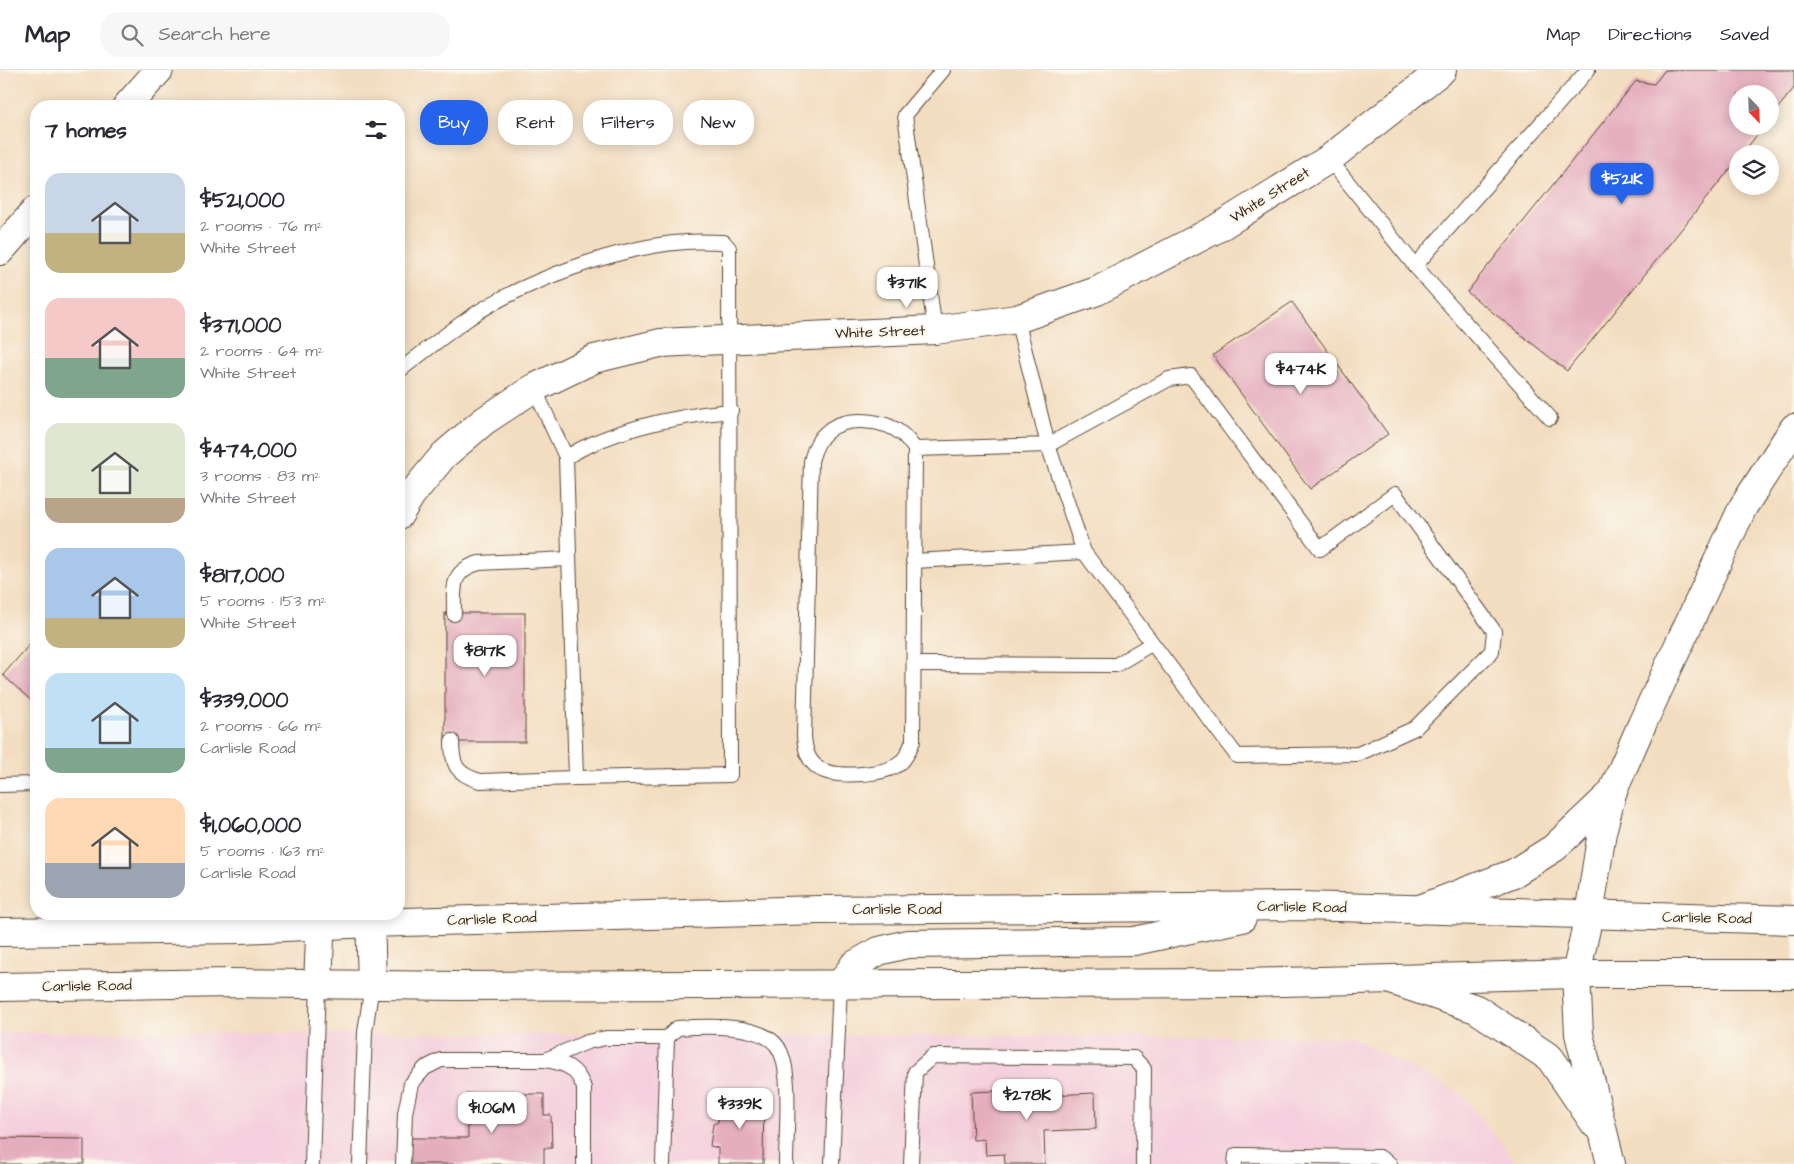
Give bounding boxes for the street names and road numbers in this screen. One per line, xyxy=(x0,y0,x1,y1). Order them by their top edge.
street label: White Street xyxy=(1226,162,1314,228)
street label: White Street xyxy=(835,320,925,344)
street label: Carlisle Road xyxy=(1257,896,1347,918)
street label: Carlisle Road xyxy=(852,899,942,920)
street label: Carlisle Road xyxy=(447,907,537,931)
street label: Carlisle Road xyxy=(1662,907,1752,929)
street label: Carlisle Road xyxy=(42,975,132,997)

